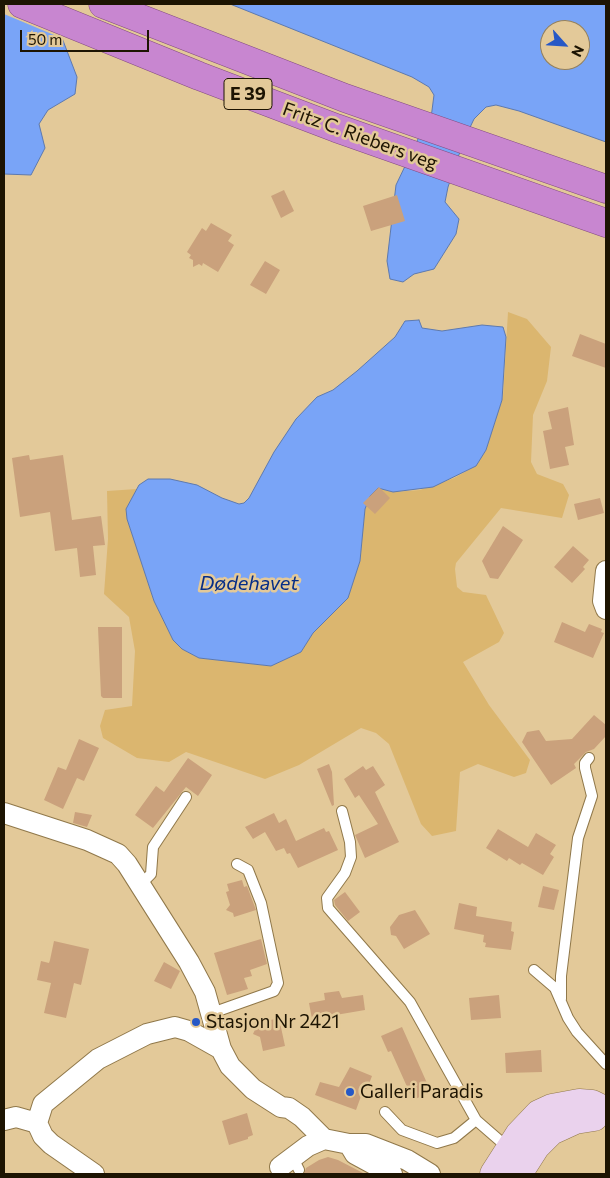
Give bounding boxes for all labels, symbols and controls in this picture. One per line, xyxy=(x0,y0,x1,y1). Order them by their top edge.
scale bar xyxy=(22,20,151,52)
north arrow xyxy=(540,20,590,70)
text: 50 m xyxy=(28,30,62,48)
text: N xyxy=(568,43,588,60)
road number: E 39 xyxy=(224,78,272,110)
street label: Fritz C. Riebers veg xyxy=(279,97,441,175)
water label: Dødehavet xyxy=(200,571,298,595)
place label: Stasjon Nr 2421 xyxy=(206,1011,340,1033)
marker: Stasjon Nr 2421 xyxy=(190,1016,202,1028)
place label: Galleri Paradis xyxy=(360,1081,483,1103)
marker: Galleri Paradis xyxy=(344,1086,356,1098)

